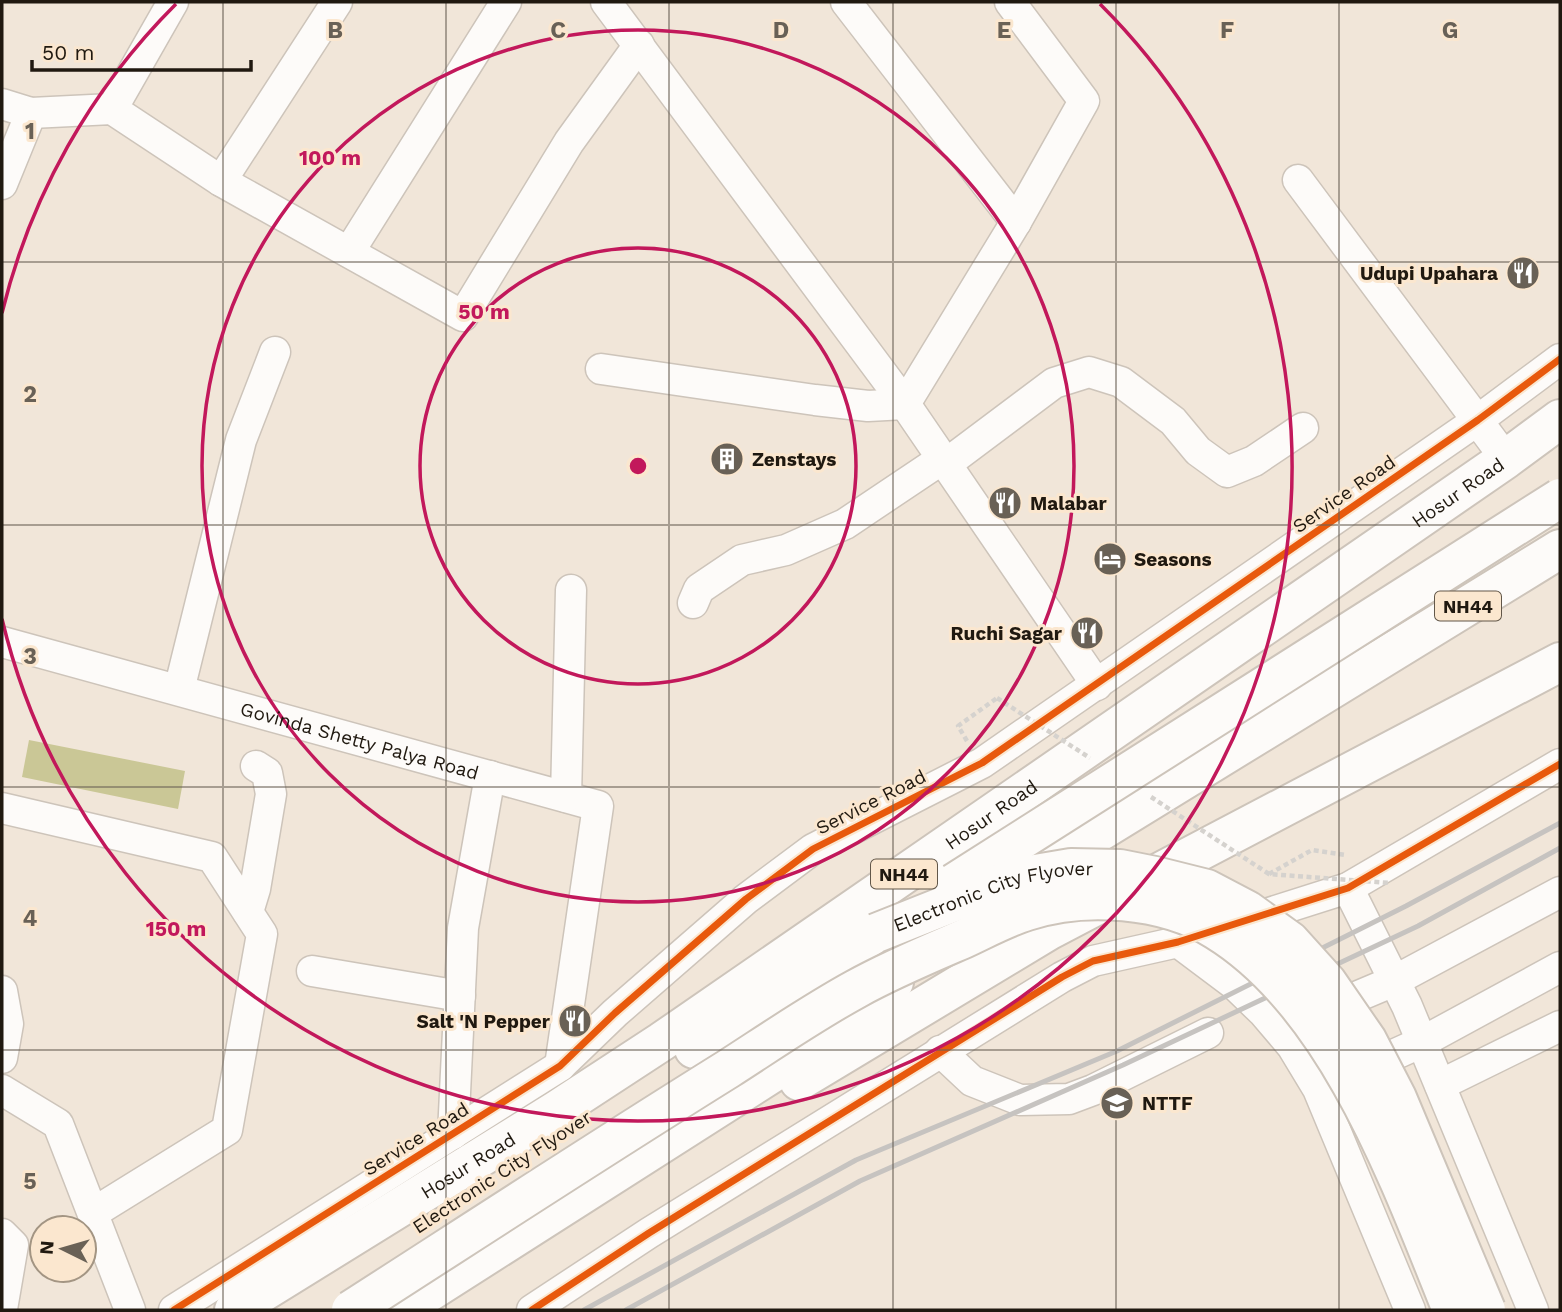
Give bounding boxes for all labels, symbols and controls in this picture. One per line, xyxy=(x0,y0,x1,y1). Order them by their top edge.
text: B xyxy=(327,17,343,44)
text: C xyxy=(550,17,566,44)
text: D xyxy=(773,17,789,44)
text: E xyxy=(997,17,1011,44)
text: F xyxy=(1220,17,1234,44)
text: G xyxy=(1442,17,1458,44)
scale bar xyxy=(32,28,250,72)
text: 50 m xyxy=(42,40,94,65)
text: 1 xyxy=(25,118,35,145)
text: 100 m xyxy=(299,145,361,170)
restaurant icon: Udupi Upahara xyxy=(1504,254,1542,292)
place label: Udupi Upahara xyxy=(1360,262,1498,285)
text: 50 m xyxy=(458,299,510,324)
text: 2 xyxy=(23,381,37,408)
building icon: Zenstays xyxy=(708,440,746,478)
place label: Zenstays xyxy=(752,448,836,471)
street label: Service Road xyxy=(1288,450,1400,538)
street label: Hosur Road xyxy=(1407,452,1508,532)
centre of rings xyxy=(626,454,650,478)
restaurant icon: Malabar xyxy=(986,484,1024,522)
place label: Malabar xyxy=(1030,492,1107,515)
hotel icon: Seasons xyxy=(1091,540,1129,578)
place label: Seasons xyxy=(1134,548,1212,571)
road number: NH44 xyxy=(1435,592,1501,620)
restaurant icon: Ruchi Sagar xyxy=(1068,614,1106,652)
place label: Ruchi Sagar xyxy=(951,622,1063,645)
text: 3 xyxy=(23,643,37,670)
street label: Govinda Shetty Palya Road xyxy=(238,697,481,784)
street label: Service Road xyxy=(812,764,930,840)
street label: Hosur Road xyxy=(940,774,1042,854)
street label: Electronic City Flyover xyxy=(890,856,1094,936)
road number: NH44 xyxy=(871,860,937,888)
text: 4 xyxy=(23,905,38,932)
text: 150 m xyxy=(146,916,206,941)
restaurant icon: Salt 'N Pepper xyxy=(556,1002,594,1040)
place label: Salt 'N Pepper xyxy=(417,1010,551,1033)
school or university icon: NTTF xyxy=(1098,1084,1136,1122)
place label: NTTF xyxy=(1142,1092,1193,1115)
street label: Service Road xyxy=(359,1097,473,1181)
street label: Electronic City Flyover xyxy=(408,1105,596,1239)
street label: Hosur Road xyxy=(416,1127,519,1203)
text: 5 xyxy=(23,1168,37,1195)
north arrow xyxy=(28,1214,98,1284)
text: N xyxy=(34,1240,59,1256)

